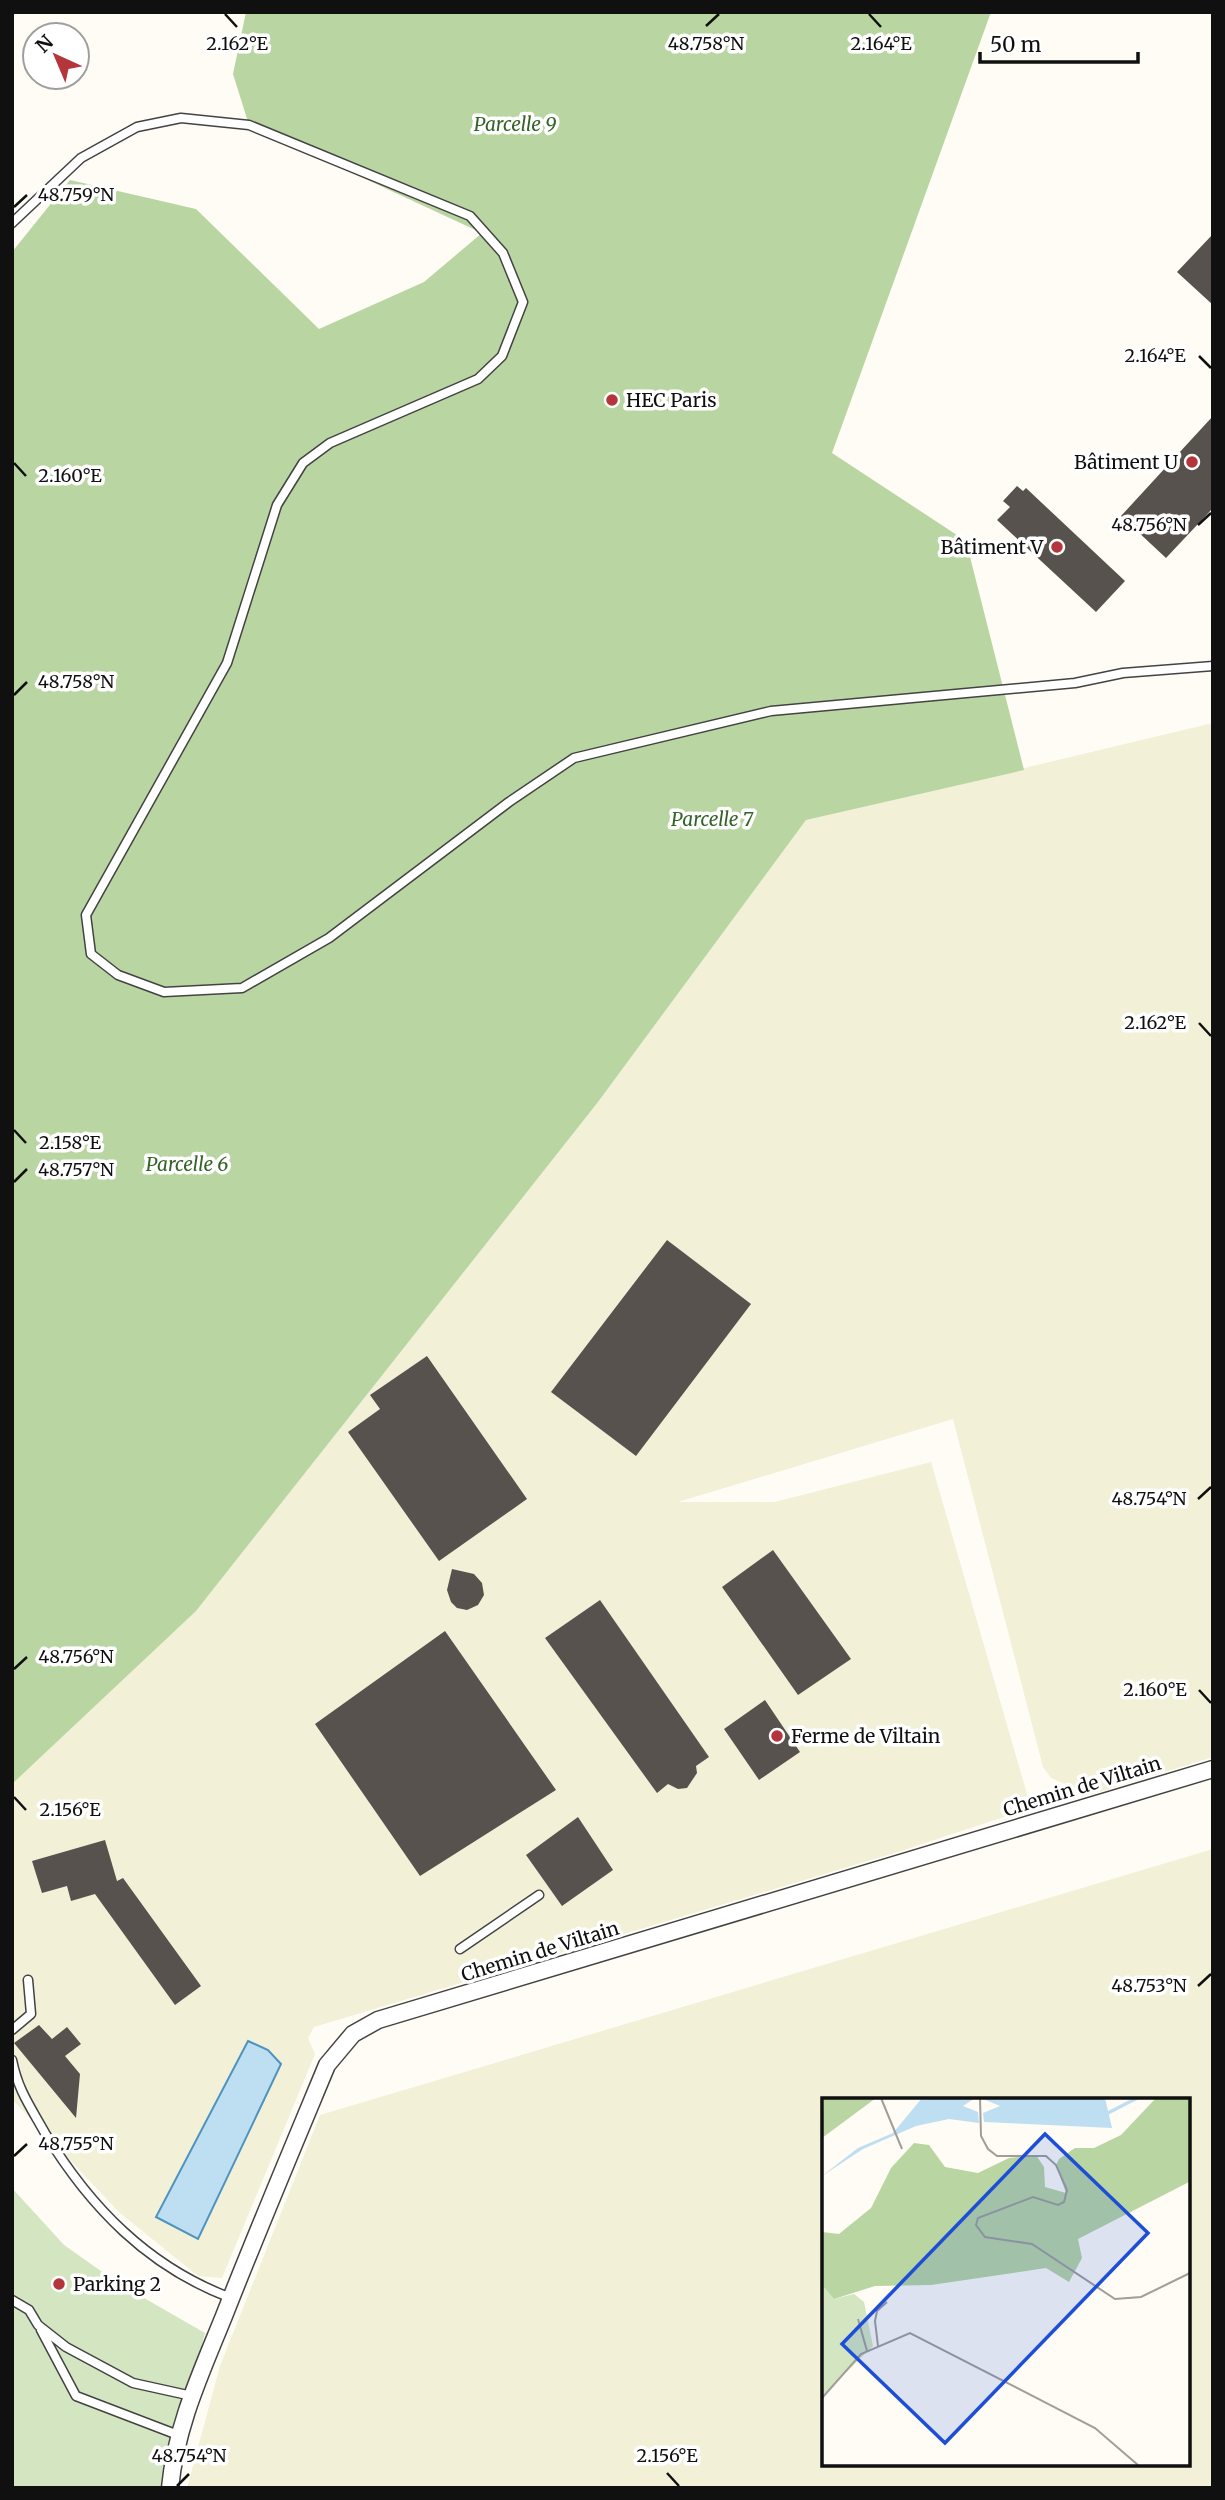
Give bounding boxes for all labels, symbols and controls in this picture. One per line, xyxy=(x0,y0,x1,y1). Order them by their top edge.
north arrow xyxy=(21,21,91,91)
scale bar xyxy=(980,21,1138,65)
text: N xyxy=(30,30,58,58)
text: 50 m xyxy=(990,31,1041,58)
text: 2.162°E xyxy=(206,32,268,55)
text: 48.758°N xyxy=(668,32,744,55)
text: 2.164°E xyxy=(850,32,912,55)
park label: Parcelle 9 xyxy=(474,112,556,136)
text: 48.759°N xyxy=(38,183,114,206)
text: 2.164°E xyxy=(1124,344,1186,367)
place label: HEC Paris xyxy=(626,388,716,412)
marker: HEC Paris xyxy=(604,392,620,408)
place label: Bâtiment U xyxy=(1074,450,1178,474)
marker: Bâtiment U xyxy=(1184,454,1200,470)
text: 2.160°E xyxy=(38,464,102,487)
text: 48.756°N xyxy=(1111,513,1187,536)
place label: Bâtiment V xyxy=(940,535,1044,559)
marker: Bâtiment V xyxy=(1049,539,1065,555)
text: 48.758°N xyxy=(38,670,114,693)
park label: Parcelle 7 xyxy=(671,807,754,831)
text: 2.162°E xyxy=(1124,1011,1186,1034)
text: 2.158°E xyxy=(39,1131,102,1154)
park label: Parcelle 6 xyxy=(146,1152,228,1176)
text: 48.757°N xyxy=(38,1158,114,1181)
text: 48.754°N xyxy=(1111,1487,1187,1510)
text: 48.756°N xyxy=(38,1645,114,1668)
text: 2.160°E xyxy=(1123,1678,1187,1701)
place label: Ferme de Viltain xyxy=(791,1724,941,1748)
marker: Ferme de Viltain xyxy=(769,1728,785,1744)
street label: Chemin de Viltain xyxy=(1000,1750,1164,1821)
text: 2.156°E xyxy=(39,1798,101,1821)
street label: Chemin de Viltain xyxy=(458,1915,622,1986)
text: 48.753°N xyxy=(1111,1974,1187,1997)
inset map xyxy=(822,2098,1190,2465)
text: 48.755°N xyxy=(38,2132,114,2155)
place label: Parking 2 xyxy=(73,2272,161,2296)
marker: Parking 2 xyxy=(51,2276,67,2292)
text: 48.754°N xyxy=(151,2444,227,2467)
text: 2.156°E xyxy=(636,2444,698,2467)

